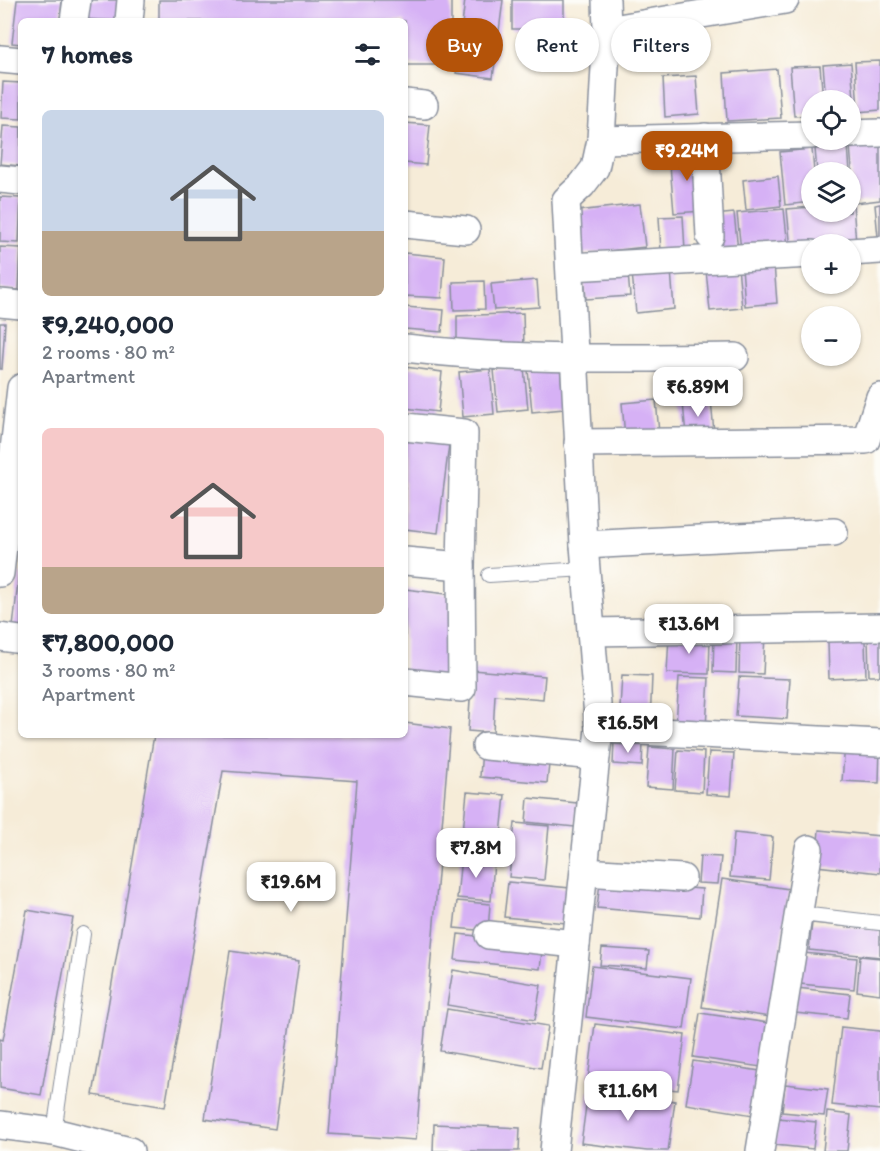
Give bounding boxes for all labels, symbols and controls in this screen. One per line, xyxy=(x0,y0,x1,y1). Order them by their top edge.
chip: Buy xyxy=(426,18,503,72)
chip: Rent xyxy=(515,18,599,72)
chip: Filters xyxy=(611,18,711,72)
text: 7 homes xyxy=(42,38,133,70)
icon: filters xyxy=(351,38,384,71)
map controls xyxy=(801,90,861,366)
button: locate xyxy=(801,90,861,150)
pin: ₹9.24M xyxy=(638,131,736,182)
text: ₹9.24M xyxy=(655,138,719,162)
icon: home xyxy=(159,149,267,257)
button: layers xyxy=(801,162,861,222)
button: + xyxy=(801,234,861,294)
button: − xyxy=(801,306,861,366)
text: ₹9,240,000 xyxy=(42,308,174,340)
text: 2 rooms · 80 m² xyxy=(42,340,175,364)
text: Apartment xyxy=(42,364,135,388)
pin: ₹6.89M xyxy=(649,367,747,418)
text: ₹6.89M xyxy=(667,374,729,398)
icon: home xyxy=(159,467,267,575)
pin: ₹13.6M xyxy=(640,604,738,655)
text: ₹13.6M xyxy=(658,611,720,635)
text: ₹7,800,000 xyxy=(42,626,174,658)
text: 3 rooms · 80 m² xyxy=(42,658,175,682)
text: Apartment xyxy=(42,682,135,706)
pin: ₹16.5M xyxy=(579,703,677,754)
text: ₹16.5M xyxy=(598,710,658,734)
pin: ₹7.8M xyxy=(434,828,518,879)
text: ₹7.8M xyxy=(450,835,502,859)
pin: ₹19.6M xyxy=(242,862,340,913)
text: ₹19.6M xyxy=(261,869,321,893)
pin: ₹11.6M xyxy=(579,1071,677,1122)
text: ₹11.6M xyxy=(598,1078,658,1102)

